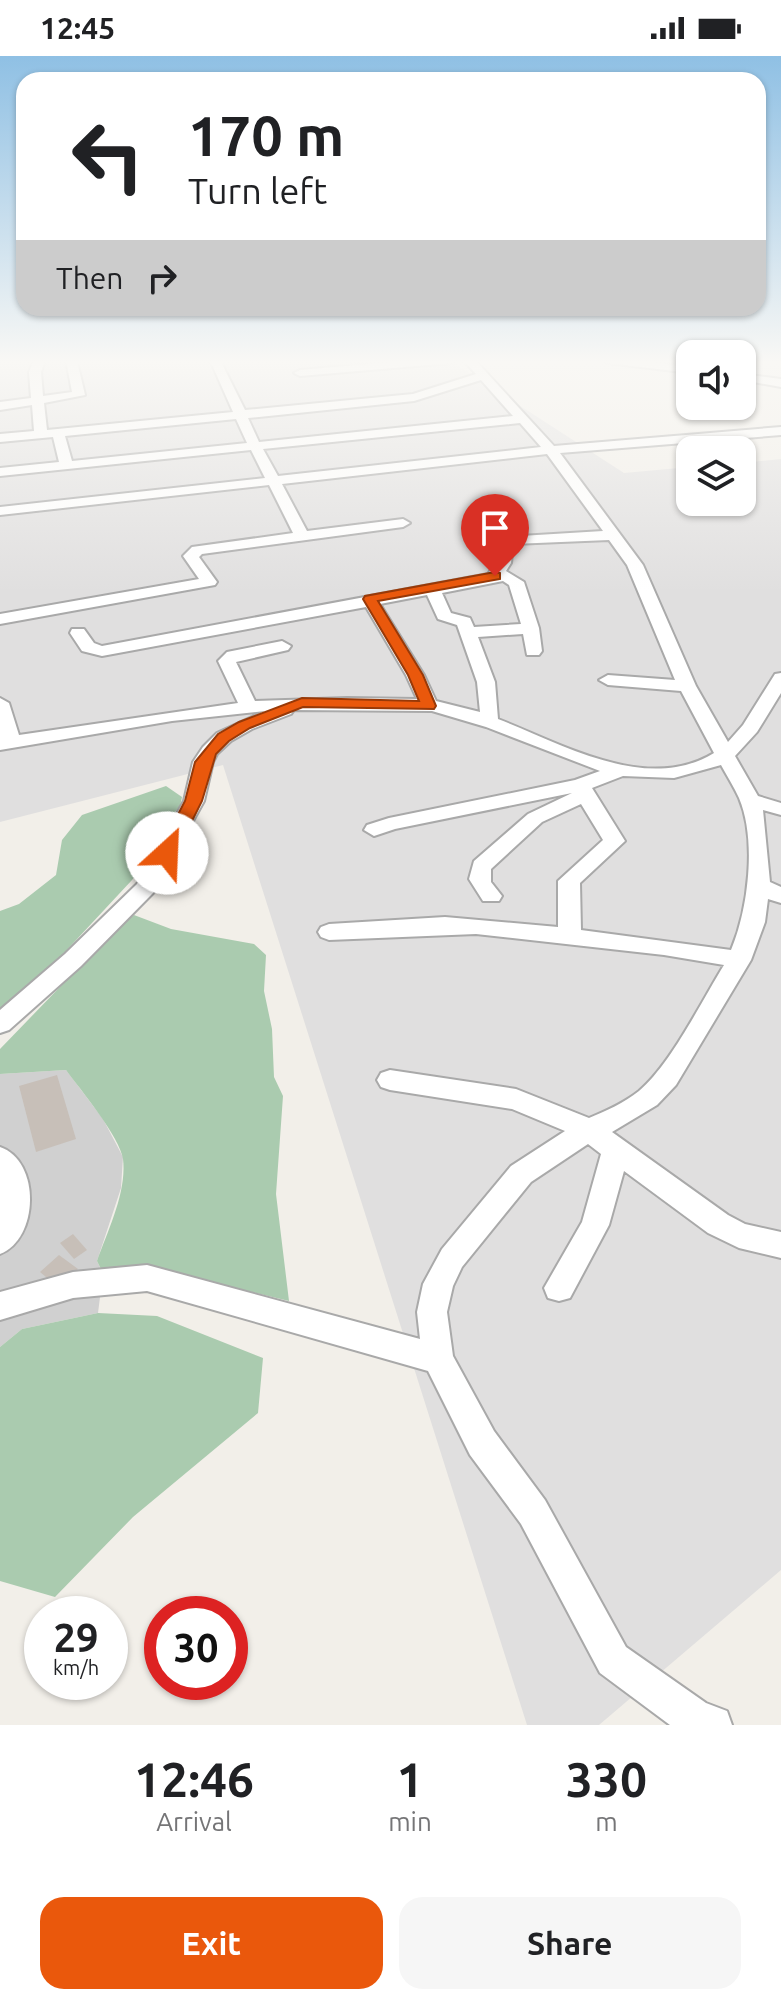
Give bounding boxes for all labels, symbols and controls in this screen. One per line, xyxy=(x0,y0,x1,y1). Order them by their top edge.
text: 12:45 xyxy=(40,11,115,45)
icon: left xyxy=(56,104,160,208)
text: 170 m xyxy=(188,104,344,167)
text: Turn left xyxy=(188,170,327,211)
icon: right xyxy=(140,256,184,300)
text: Then xyxy=(56,261,124,295)
map controls xyxy=(676,340,756,516)
button: sound xyxy=(676,340,756,420)
button: layers xyxy=(676,436,756,516)
pin xyxy=(461,494,529,576)
icon: arrive xyxy=(473,506,517,550)
position arrow xyxy=(125,811,209,895)
speed limit sign: 30 xyxy=(144,1596,248,1700)
text: 29 xyxy=(53,1615,99,1660)
text: km/h xyxy=(53,1656,99,1679)
text: 12:46 xyxy=(134,1752,254,1806)
text: 1 xyxy=(396,1752,423,1806)
text: 330 xyxy=(566,1752,647,1806)
text: Arrival xyxy=(156,1807,232,1836)
text: min xyxy=(388,1807,432,1836)
text: m xyxy=(595,1807,618,1836)
button: Exit xyxy=(40,1897,383,1989)
button: Share xyxy=(399,1897,741,1989)

